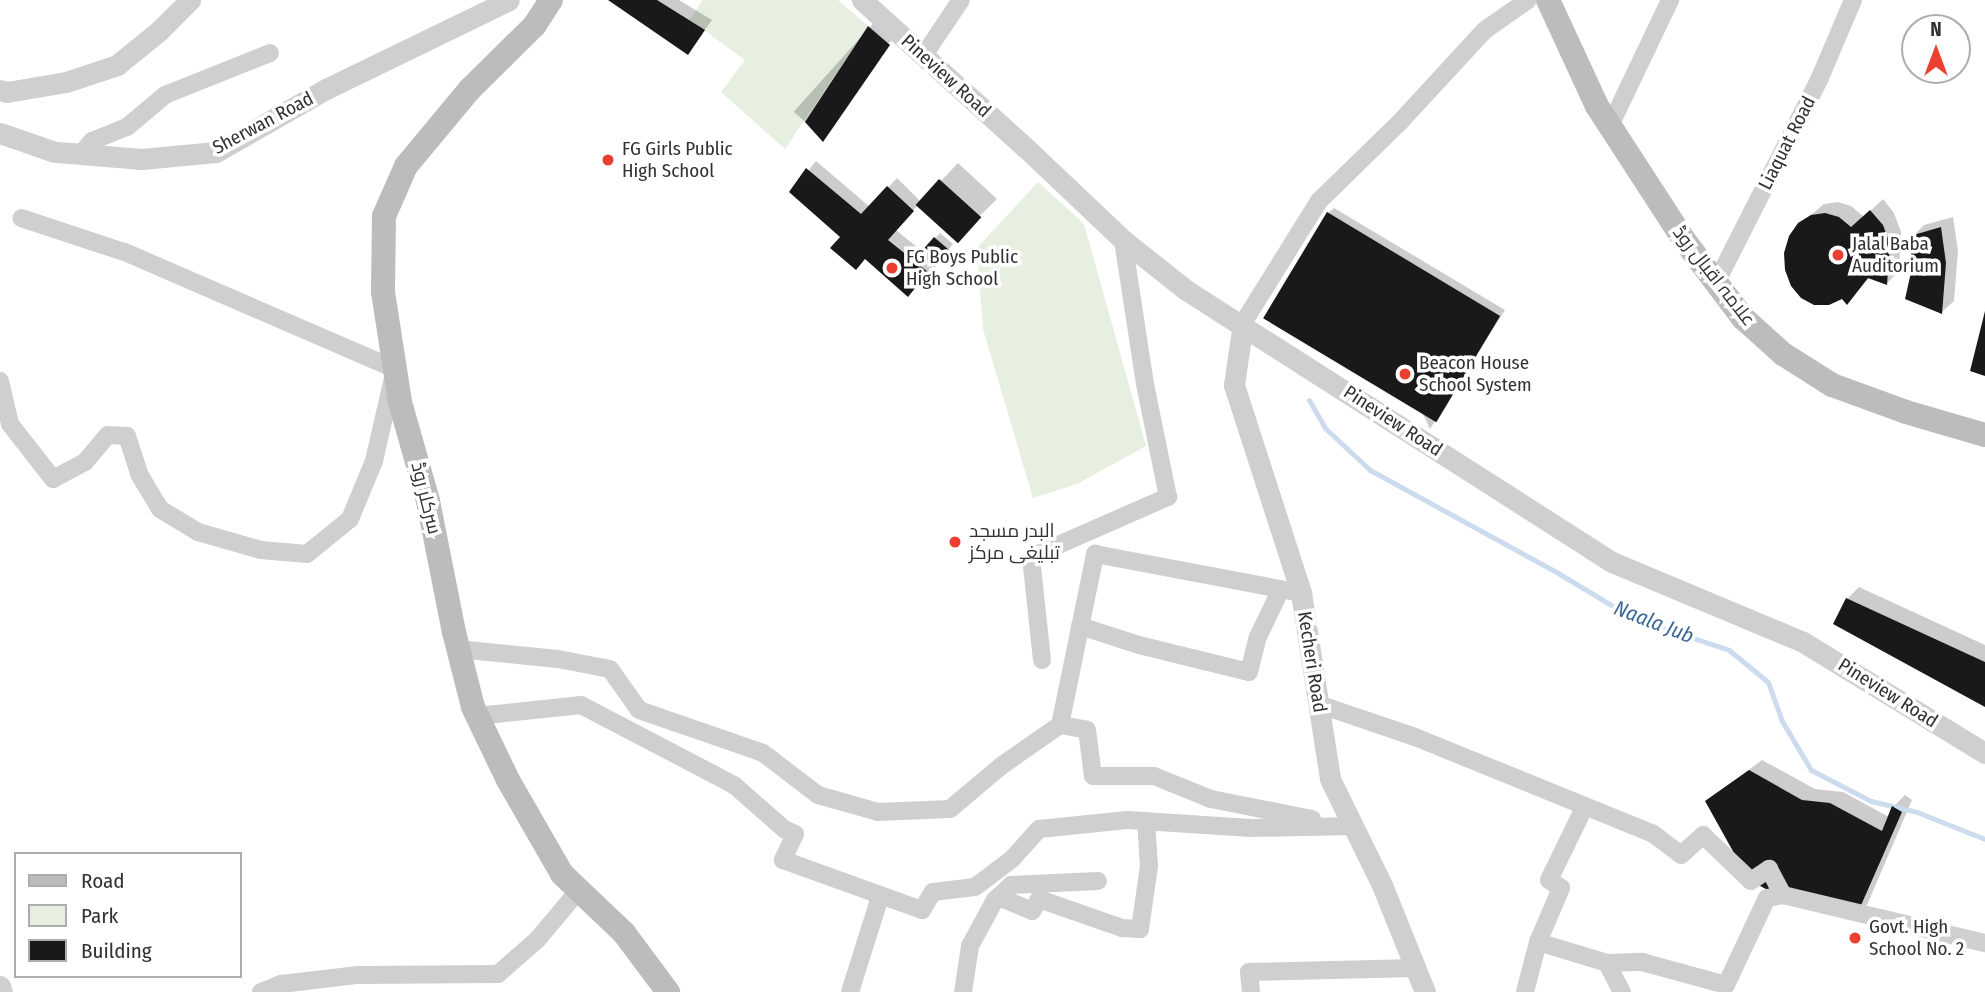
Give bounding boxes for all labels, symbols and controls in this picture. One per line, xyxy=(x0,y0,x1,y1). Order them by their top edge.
north arrow xyxy=(1901,14,1971,84)
text: N xyxy=(1930,18,1942,41)
street label: Pineview Road xyxy=(896,30,996,122)
street label: Sherwan Road xyxy=(209,87,317,159)
street label: Liaquat Road xyxy=(1754,92,1820,194)
place label: FG Girls Public High School xyxy=(622,138,733,182)
marker: FG Girls Public High School xyxy=(600,152,616,168)
street label: علامہ اقبال روڈ xyxy=(1668,221,1760,331)
place label: Jalal Baba Auditorium xyxy=(1852,233,1939,277)
place label: FG Boys Public High School xyxy=(906,246,1018,290)
marker: Jalal Baba Auditorium xyxy=(1830,247,1846,263)
marker: FG Boys Public High School xyxy=(884,260,900,276)
place label: Beacon House School System xyxy=(1419,352,1532,396)
marker: Beacon House School System xyxy=(1397,366,1413,382)
street label: Pineview Road xyxy=(1339,381,1447,461)
street label: سرکلر روڈ xyxy=(406,460,446,536)
place label: البدر مسجد تبلیغی مرکز xyxy=(969,520,1060,564)
marker: البدر مسجد تبلیغی مرکز xyxy=(947,534,963,550)
water label: Naala Jub xyxy=(1611,595,1697,649)
street label: Kecheri Road xyxy=(1293,610,1331,714)
street label: Pineview Road xyxy=(1834,653,1942,733)
legend xyxy=(14,852,242,978)
text: Road xyxy=(81,868,125,894)
text: Park xyxy=(81,903,118,929)
place label: Govt. High School No. 2 xyxy=(1869,916,1964,960)
marker: Govt. High School No. 2 xyxy=(1847,930,1863,946)
text: Building xyxy=(81,938,152,964)

